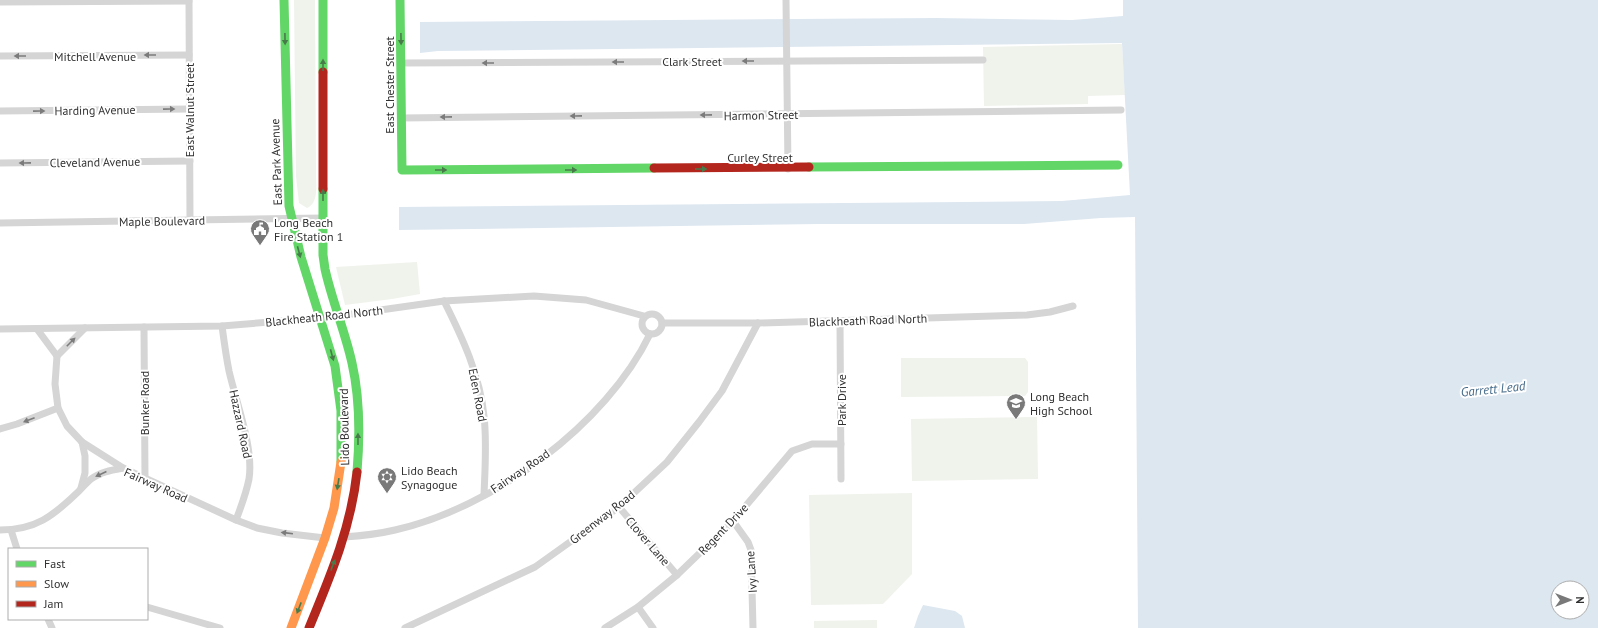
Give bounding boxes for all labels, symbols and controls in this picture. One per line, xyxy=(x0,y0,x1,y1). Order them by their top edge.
one-way arrow xyxy=(282,33,288,46)
one-way arrow xyxy=(398,33,404,46)
street label: East Chester Street xyxy=(382,36,397,134)
street label: Mitchell Avenue xyxy=(54,49,136,64)
one-way arrow xyxy=(143,52,156,58)
one-way arrow xyxy=(13,53,26,59)
street label: Clark Street xyxy=(662,54,722,69)
one-way arrow xyxy=(320,58,326,71)
one-way arrow xyxy=(741,58,754,64)
one-way arrow xyxy=(482,59,494,66)
one-way arrow xyxy=(611,59,624,65)
street label: East Walnut Street xyxy=(182,63,197,157)
street label: Harding Avenue xyxy=(54,102,136,118)
one-way arrow xyxy=(163,106,176,112)
street label: Harmon Street xyxy=(724,107,798,123)
one-way arrow xyxy=(33,108,46,114)
one-way arrow xyxy=(699,112,712,118)
one-way arrow xyxy=(569,113,582,119)
one-way arrow xyxy=(439,114,452,120)
street label: East Park Avenue xyxy=(267,118,285,206)
street label: Curley Street xyxy=(727,150,793,165)
street label: Cleveland Avenue xyxy=(50,154,140,170)
one-way arrow xyxy=(18,160,31,166)
one-way arrow xyxy=(695,166,708,172)
one-way arrow xyxy=(435,167,448,173)
one-way arrow xyxy=(565,167,578,173)
one-way arrow xyxy=(320,188,326,201)
street label: Maple Boulevard xyxy=(119,213,205,229)
place label: Long Beach Fire Station 1 xyxy=(274,215,343,244)
public building icon: Long Beach Fire Station 1 xyxy=(249,218,271,246)
one-way arrow xyxy=(297,245,303,258)
street label: Blackheath Road North xyxy=(264,302,384,330)
street label: Blackheath Road North xyxy=(809,310,927,330)
one-way arrow xyxy=(66,337,76,347)
one-way arrow xyxy=(330,349,336,361)
street label: Eden Road xyxy=(465,367,491,423)
street label: Bunker Road xyxy=(137,371,152,435)
street label: Park Drive xyxy=(834,374,849,426)
water label: Garrett Lead xyxy=(1460,377,1527,401)
street label: Hazzard Road xyxy=(226,388,256,460)
street label: Lido Boulevard xyxy=(336,388,352,466)
place label: Long Beach High School xyxy=(1030,389,1093,418)
school or university icon: Long Beach High School xyxy=(1005,392,1027,420)
one-way arrow xyxy=(23,417,35,423)
one-way arrow xyxy=(355,432,361,445)
street label: Fairway Road xyxy=(488,446,552,496)
place label: Lido Beach Synagogue xyxy=(401,463,458,492)
street label: Fairway Road xyxy=(122,464,190,506)
synagogue icon: Lido Beach Synagogue xyxy=(376,466,398,494)
one-way arrow xyxy=(95,471,107,477)
one-way arrow xyxy=(335,478,341,490)
street label: Greenway Road xyxy=(566,487,638,547)
street label: Regent Drive xyxy=(695,500,751,558)
street label: Clover Lane xyxy=(623,513,673,569)
one-way arrow xyxy=(281,530,293,536)
legend xyxy=(8,548,148,620)
street label: Ivy Lane xyxy=(742,550,760,594)
text: Fast xyxy=(44,556,65,571)
one-way arrow xyxy=(331,559,337,571)
text: Slow xyxy=(44,576,69,591)
north arrow xyxy=(1550,580,1590,620)
text: Jam xyxy=(43,596,63,611)
text: N xyxy=(1573,596,1587,604)
one-way arrow xyxy=(296,602,302,614)

